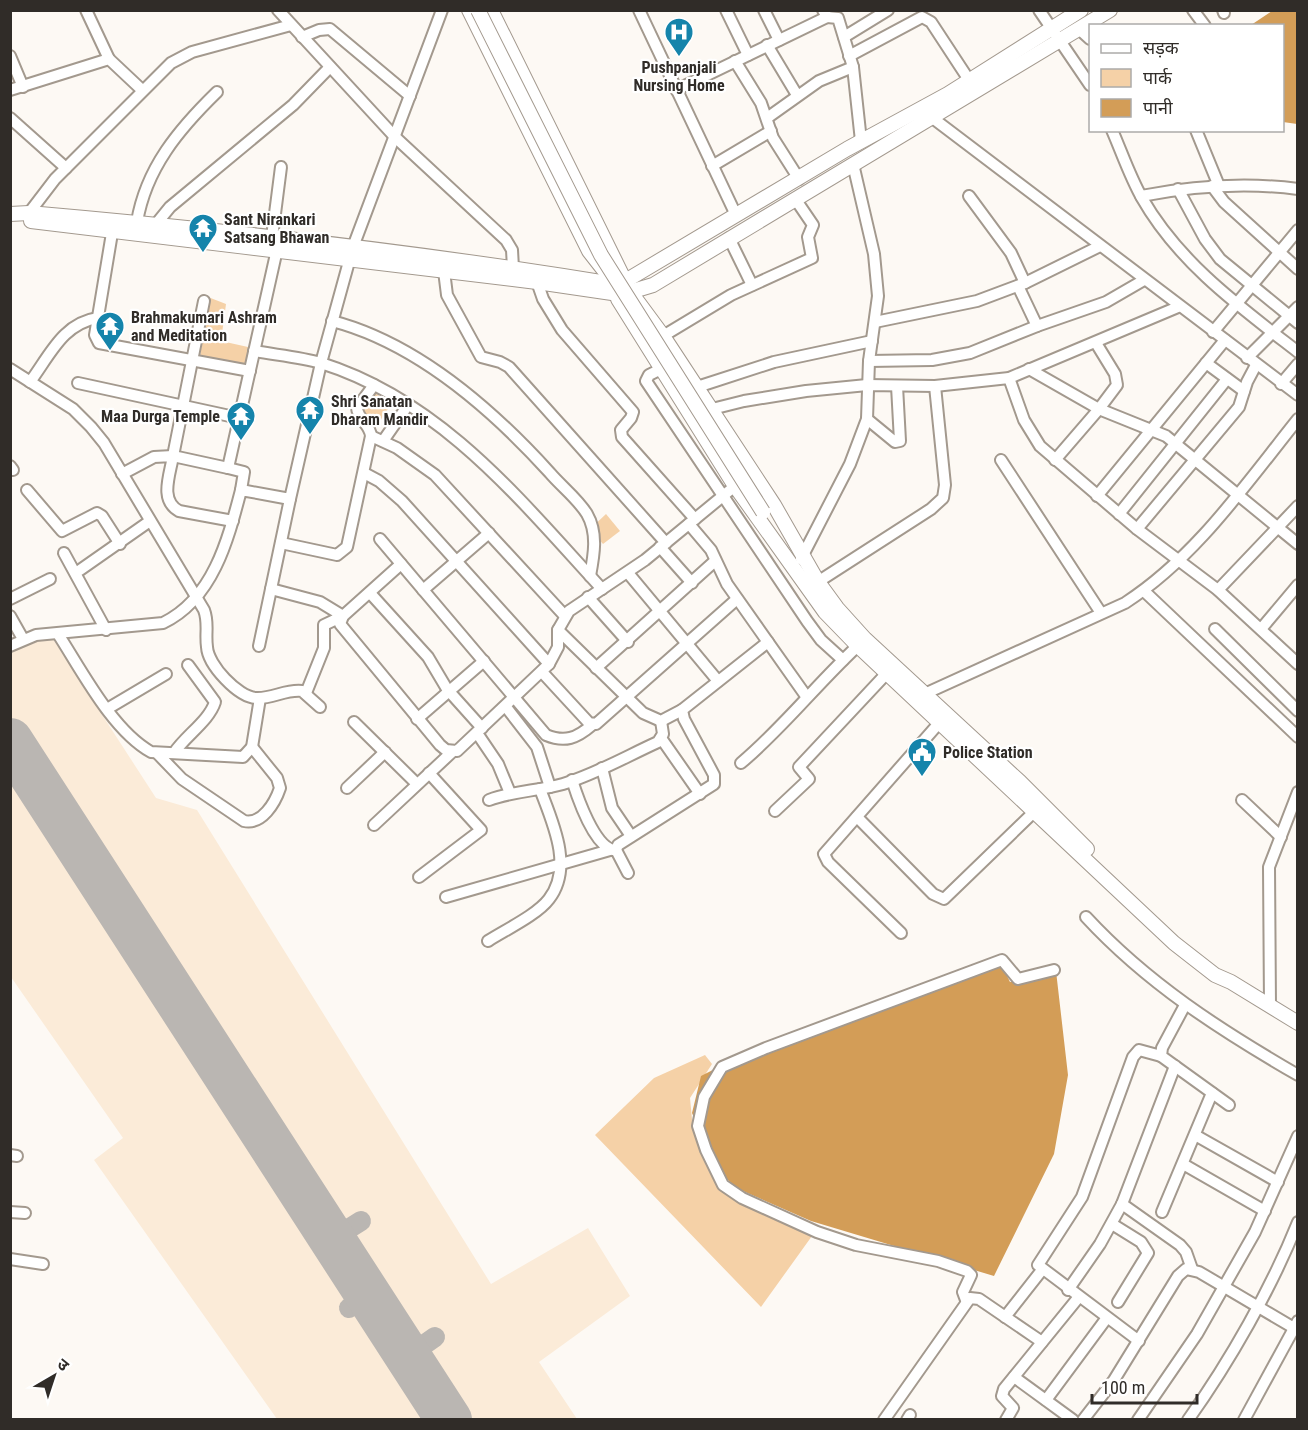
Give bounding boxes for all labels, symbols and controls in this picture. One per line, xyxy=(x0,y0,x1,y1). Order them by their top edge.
hospital icon: Pushpanjali Nursing Home xyxy=(663,16,695,58)
legend xyxy=(1089,24,1284,132)
text: सड़क xyxy=(1143,37,1180,58)
place label: Pushpanjali Nursing Home xyxy=(633,58,725,95)
text: पार्क xyxy=(1143,67,1173,88)
text: पानी xyxy=(1143,97,1173,118)
place label: Sant Nirankari Satsang Bhawan xyxy=(224,210,330,247)
temple icon: Sant Nirankari Satsang Bhawan xyxy=(187,212,219,254)
place label: Brahmakumari Ashram and Meditation xyxy=(131,308,277,345)
temple icon: Brahmakumari Ashram and Meditation xyxy=(94,310,126,352)
place label: Shri Sanatan Dharam Mandir xyxy=(331,392,428,429)
temple icon: Shri Sanatan Dharam Mandir xyxy=(294,394,326,436)
temple icon: Maa Durga Temple xyxy=(225,400,257,442)
place label: Maa Durga Temple xyxy=(101,407,220,426)
public building icon: Police Station xyxy=(906,736,938,778)
place label: Police Station xyxy=(943,743,1033,762)
north arrow xyxy=(24,1346,84,1406)
text: उ xyxy=(54,1354,73,1375)
scale bar xyxy=(1092,1367,1197,1405)
text: 100 m xyxy=(1101,1377,1145,1398)

